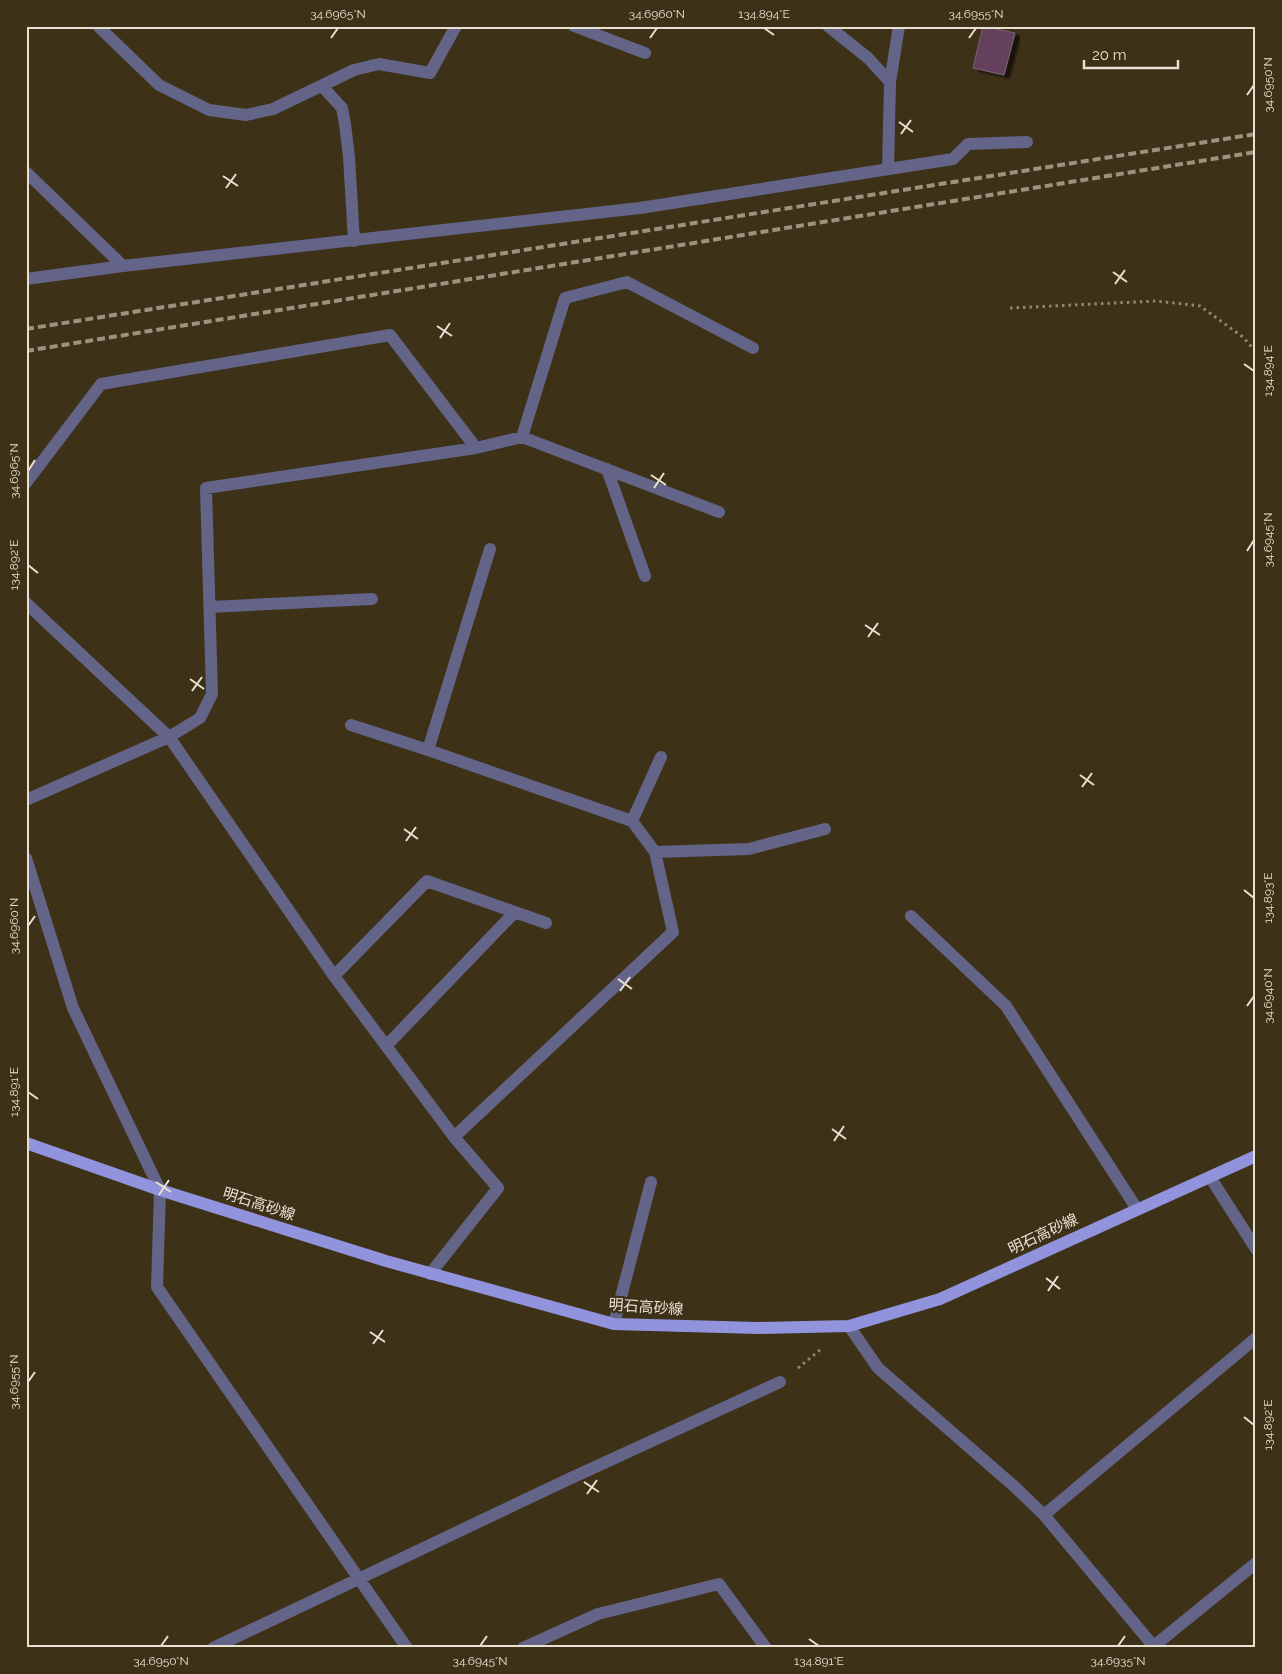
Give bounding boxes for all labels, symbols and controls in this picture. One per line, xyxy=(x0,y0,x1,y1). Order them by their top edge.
text: 34.6965°N xyxy=(310,7,366,21)
text: 34.6960°N xyxy=(629,7,685,21)
text: 134.894°E xyxy=(738,7,790,21)
text: 34.6955°N xyxy=(948,7,1004,21)
scale bar xyxy=(1084,38,1178,70)
text: 20 m xyxy=(1092,46,1127,64)
text: 34.6950°N xyxy=(1261,57,1275,113)
text: 134.894°E xyxy=(1261,345,1275,397)
text: 34.6965°N xyxy=(7,443,21,499)
text: 34.6945°N xyxy=(1261,512,1275,568)
text: 134.892°E xyxy=(7,539,21,591)
text: 134.893°E xyxy=(1261,872,1275,924)
text: 34.6960°N xyxy=(7,898,21,954)
text: 34.6940°N xyxy=(1261,968,1275,1024)
text: 134.891°E xyxy=(7,1067,21,1117)
street label: 明石高砂線 xyxy=(221,1184,297,1224)
street label: 明石高砂線 xyxy=(1005,1210,1081,1258)
street label: 明石高砂線 xyxy=(608,1295,684,1319)
text: 34.6955°N xyxy=(7,1354,21,1410)
text: 134.892°E xyxy=(1261,1399,1275,1451)
text: 34.6950°N xyxy=(133,1654,189,1668)
text: 34.6945°N xyxy=(452,1654,508,1668)
text: 134.891°E xyxy=(794,1654,844,1668)
text: 34.6935°N xyxy=(1091,1654,1145,1668)

